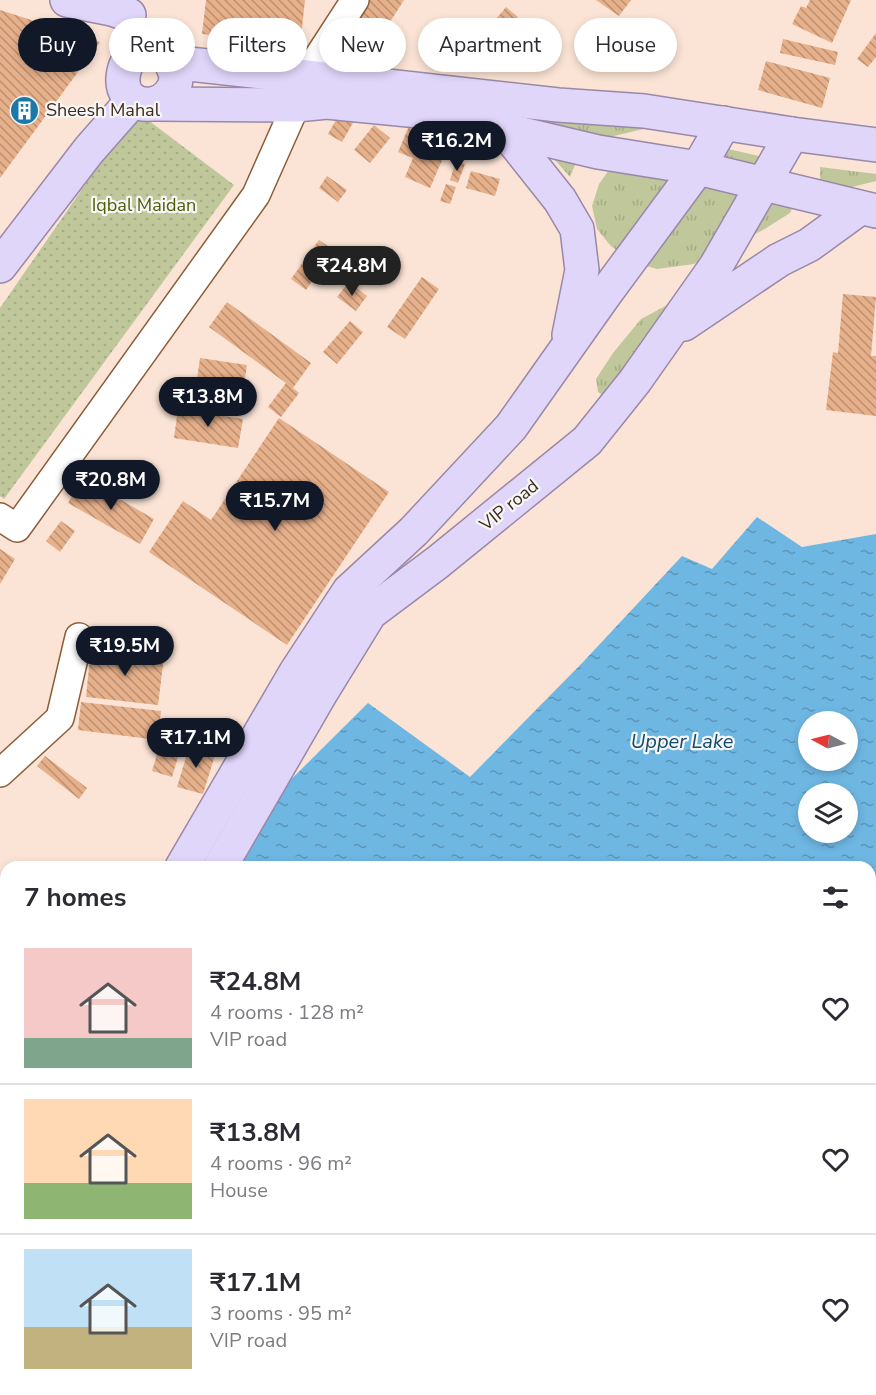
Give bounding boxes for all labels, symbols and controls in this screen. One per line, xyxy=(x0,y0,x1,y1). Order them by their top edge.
chip: Buy xyxy=(18,18,97,72)
chip: Rent xyxy=(109,18,195,72)
chip: Filters xyxy=(207,18,307,72)
chip: New xyxy=(319,18,406,72)
chip: Apartment xyxy=(418,18,562,72)
chip: House xyxy=(574,18,677,72)
building icon: Sheesh Mahal xyxy=(9,94,41,126)
place label: Sheesh Mahal xyxy=(46,98,161,122)
pin: ₹16.2M xyxy=(408,121,506,172)
text: ₹16.2M xyxy=(422,127,492,154)
park label: Iqbal Maidan xyxy=(92,193,196,217)
pin: ₹24.8M xyxy=(303,246,401,297)
text: ₹24.8M xyxy=(317,252,387,279)
pin: ₹13.8M xyxy=(159,377,257,428)
text: ₹13.8M xyxy=(173,383,243,410)
pin: ₹20.8M xyxy=(62,460,160,511)
text: ₹20.8M xyxy=(76,466,146,493)
street label: VIP road xyxy=(474,474,544,537)
pin: ₹15.7M xyxy=(226,481,324,532)
text: ₹15.7M xyxy=(240,487,310,514)
pin: ₹19.5M xyxy=(76,626,174,677)
text: ₹19.5M xyxy=(90,632,160,659)
north arrow xyxy=(798,711,858,771)
map controls xyxy=(798,711,858,843)
pin: ₹17.1M xyxy=(147,718,245,769)
text: ₹17.1M xyxy=(161,724,231,751)
water label: Upper Lake xyxy=(631,728,734,755)
button: layers xyxy=(798,783,858,843)
text: 7 homes xyxy=(24,880,126,915)
icon: filters xyxy=(819,881,852,914)
text: ₹24.8M xyxy=(210,964,301,999)
icon: home xyxy=(72,972,144,1044)
icon: heart xyxy=(819,992,852,1025)
text: 4 rooms · 128 m² xyxy=(210,999,364,1026)
text: VIP road xyxy=(210,1026,287,1053)
text: ₹13.8M xyxy=(210,1115,301,1150)
icon: home xyxy=(72,1123,144,1195)
icon: heart xyxy=(819,1143,852,1176)
text: 4 rooms · 96 m² xyxy=(210,1150,352,1177)
text: House xyxy=(210,1177,268,1204)
text: ₹17.1M xyxy=(210,1265,301,1300)
icon: home xyxy=(72,1273,144,1345)
icon: heart xyxy=(819,1293,852,1326)
text: 3 rooms · 95 m² xyxy=(210,1300,352,1327)
text: VIP road xyxy=(210,1327,287,1354)

